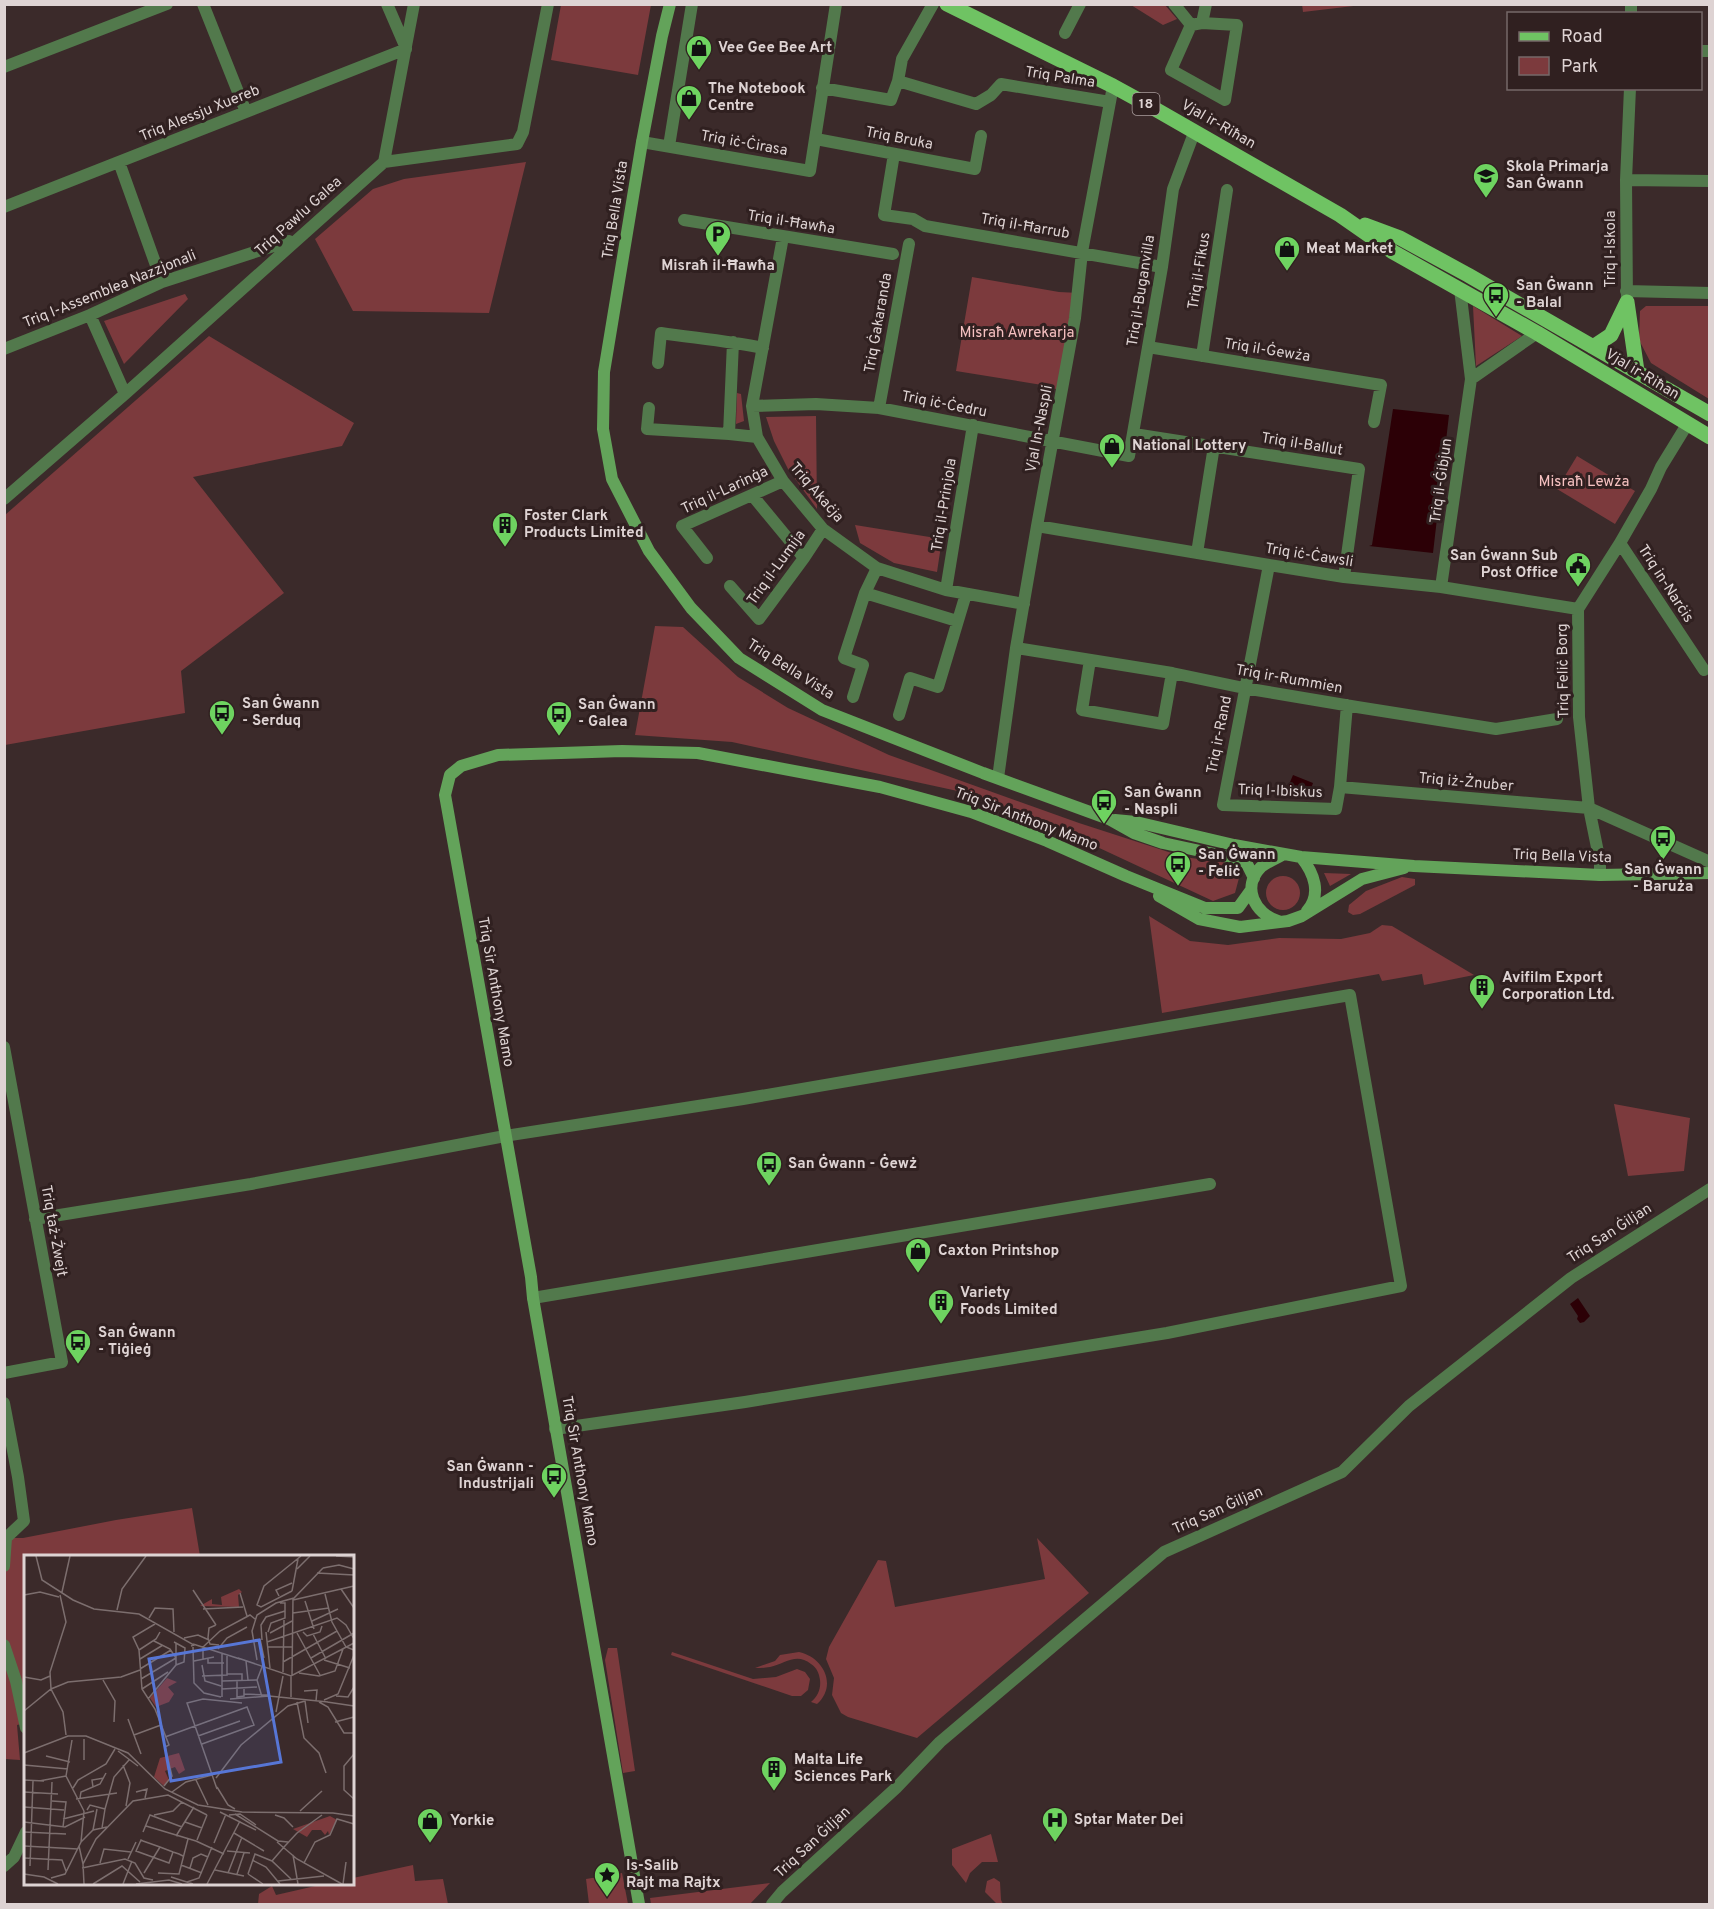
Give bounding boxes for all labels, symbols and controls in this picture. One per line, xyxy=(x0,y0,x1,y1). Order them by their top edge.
legend xyxy=(1507,12,1702,90)
text: Road xyxy=(1561,26,1603,49)
shop icon: Vee Gee Bee Art xyxy=(684,33,714,71)
place label: Vee Gee Bee Art xyxy=(718,39,832,58)
text: Park xyxy=(1561,56,1598,79)
street label: Triq Palma xyxy=(1024,63,1096,93)
place label: The Notebook Centre xyxy=(708,80,806,116)
street label: Triq Alessju Xuereb xyxy=(137,81,263,147)
shop icon: The Notebook Centre xyxy=(674,83,704,121)
road number: 18 xyxy=(1132,93,1160,115)
street label: Vjal ir-Riħan xyxy=(1177,96,1259,154)
street label: Triq Bruka xyxy=(864,123,934,155)
street label: Triq iċ-Ċirasa xyxy=(699,126,789,161)
place label: Skola Primarja San Ġwann xyxy=(1506,158,1609,194)
street label: Triq Bella Vista xyxy=(599,159,633,261)
school or university icon: Skola Primarja San Ġwann xyxy=(1471,161,1501,199)
street label: Triq Pawlu Galea xyxy=(252,173,346,261)
street label: Triq il-Ħawħa xyxy=(746,207,836,239)
street label: Triq il-Ħarrub xyxy=(979,210,1071,244)
street label: Triq l-Iskola xyxy=(1602,210,1621,288)
parking icon: Misraħ il-Ħawħa xyxy=(703,219,733,257)
street label: Triq il-Fikus xyxy=(1185,231,1215,311)
street label: Triq il-Buganvilla xyxy=(1124,234,1160,348)
shop icon: Meat Market xyxy=(1272,234,1302,272)
place label: Meat Market xyxy=(1306,240,1393,259)
street label: Triq l-Assemblea Nazzjonali xyxy=(21,247,199,333)
place label: Misraħ il-Ħawħa xyxy=(661,257,775,276)
street label: Triq Ġakaranda xyxy=(860,271,897,375)
place label: San Ġwann - Balal xyxy=(1516,275,1594,313)
bus stop icon: San Ġwann - Balal xyxy=(1481,280,1511,318)
park label: Misraħ Awrekarja xyxy=(959,324,1075,343)
street label: Triq il-Ġewża xyxy=(1222,334,1312,367)
street label: Vjal ir-Riħan xyxy=(1601,345,1683,405)
street label: Vjal In-Naspli xyxy=(1022,384,1058,474)
street label: Triq iċ-Ċedru xyxy=(900,386,989,423)
street label: Triq il-Ballut xyxy=(1260,429,1344,461)
shop icon: National Lottery xyxy=(1097,431,1127,469)
place label: National Lottery xyxy=(1132,437,1247,456)
street label: Triq il-Ġibjun xyxy=(1426,437,1457,525)
street label: Triq il-Prinjola xyxy=(928,457,962,553)
street label: Triq Akaċja xyxy=(785,459,847,527)
street label: Triq il-Larinġa xyxy=(679,463,771,519)
park label: Misraħ Lewża xyxy=(1539,473,1630,492)
place label: Foster Clark Products Limited xyxy=(524,507,644,543)
building icon: Foster Clark Products Limited xyxy=(490,510,520,548)
street label: Triq il-Lumija xyxy=(743,527,811,609)
street label: Triq iċ-Ċawsli xyxy=(1264,539,1355,572)
street label: Triq in-Narċis xyxy=(1633,541,1697,627)
place label: San Ġwann Sub Post Office xyxy=(1450,545,1558,583)
public building icon: San Ġwann Sub Post Office xyxy=(1563,550,1593,588)
street label: Triq Feliċ Borg xyxy=(1554,623,1574,719)
street label: Triq Bella Vista xyxy=(743,636,837,704)
street label: Triq ir-Rummien xyxy=(1234,661,1344,699)
place label: San Ġwann - Serduq xyxy=(242,693,320,731)
place label: San Ġwann - Galea xyxy=(578,694,656,732)
street label: Triq ir-Rand xyxy=(1203,694,1237,776)
bus stop icon: San Ġwann - Serduq xyxy=(207,698,237,736)
bus stop icon: San Ġwann - Galea xyxy=(544,699,574,737)
street label: Triq iż-Żnuber xyxy=(1418,768,1515,797)
street label: Triq l-Ibiskus xyxy=(1237,781,1323,803)
place label: San Ġwann - Naspli xyxy=(1124,782,1202,820)
street label: Triq Sir Anthony Mamo xyxy=(952,784,1100,856)
bus stop icon: San Ġwann - Naspli xyxy=(1089,787,1119,825)
bus stop icon: San Ġwann - Baruża xyxy=(1648,823,1678,861)
place label: San Ġwann - Feliċ xyxy=(1198,844,1276,882)
street label: Triq Bella Vista xyxy=(1512,846,1612,868)
bus stop icon: San Ġwann - Feliċ xyxy=(1163,849,1193,887)
place label: San Ġwann - Baruża xyxy=(1624,859,1702,897)
street label: Triq Sir Anthony Mamo xyxy=(472,915,518,1069)
place label: Avifilm Export Corporation Ltd. xyxy=(1502,969,1615,1005)
building icon: Avifilm Export Corporation Ltd. xyxy=(1467,972,1497,1010)
bus stop icon: San Ġwann - Ġewż xyxy=(754,1149,784,1187)
place label: San Ġwann - Ġewż xyxy=(788,1153,917,1174)
street label: Triq taż-Żwejt xyxy=(36,1183,71,1278)
street label: Triq San Ġiljan xyxy=(1564,1199,1656,1268)
shop icon: Caxton Printshop xyxy=(903,1236,933,1274)
place label: Caxton Printshop xyxy=(938,1242,1059,1261)
place label: Variety Foods Limited xyxy=(960,1284,1058,1320)
building icon: Variety Foods Limited xyxy=(926,1287,956,1325)
place label: San Ġwann - Tiġieġ xyxy=(98,1322,176,1360)
bus stop icon: San Ġwann - Tiġieġ xyxy=(63,1327,93,1365)
street label: Triq Sir Anthony Mamo xyxy=(556,1394,602,1548)
place label: San Ġwann - Industrijali xyxy=(446,1456,534,1494)
bus stop icon: San Ġwann - Industrijali xyxy=(539,1461,569,1499)
street label: Triq San Ġiljan xyxy=(1169,1482,1266,1539)
inset map xyxy=(24,1555,354,1885)
place label: Malta Life Sciences Park xyxy=(794,1751,892,1787)
building icon: Malta Life Sciences Park xyxy=(759,1754,789,1792)
street label: Triq San Ġiljan xyxy=(770,1802,855,1883)
hospital icon: Sptar Mater Dei xyxy=(1040,1805,1070,1843)
shop icon: Yorkie xyxy=(415,1806,445,1844)
place label: Sptar Mater Dei xyxy=(1074,1811,1184,1830)
place label: Yorkie xyxy=(450,1812,494,1831)
place label: Is-Salib Rajt ma Rajtx xyxy=(626,1857,721,1893)
place icon: Is-Salib Rajt ma Rajtx xyxy=(592,1860,622,1898)

